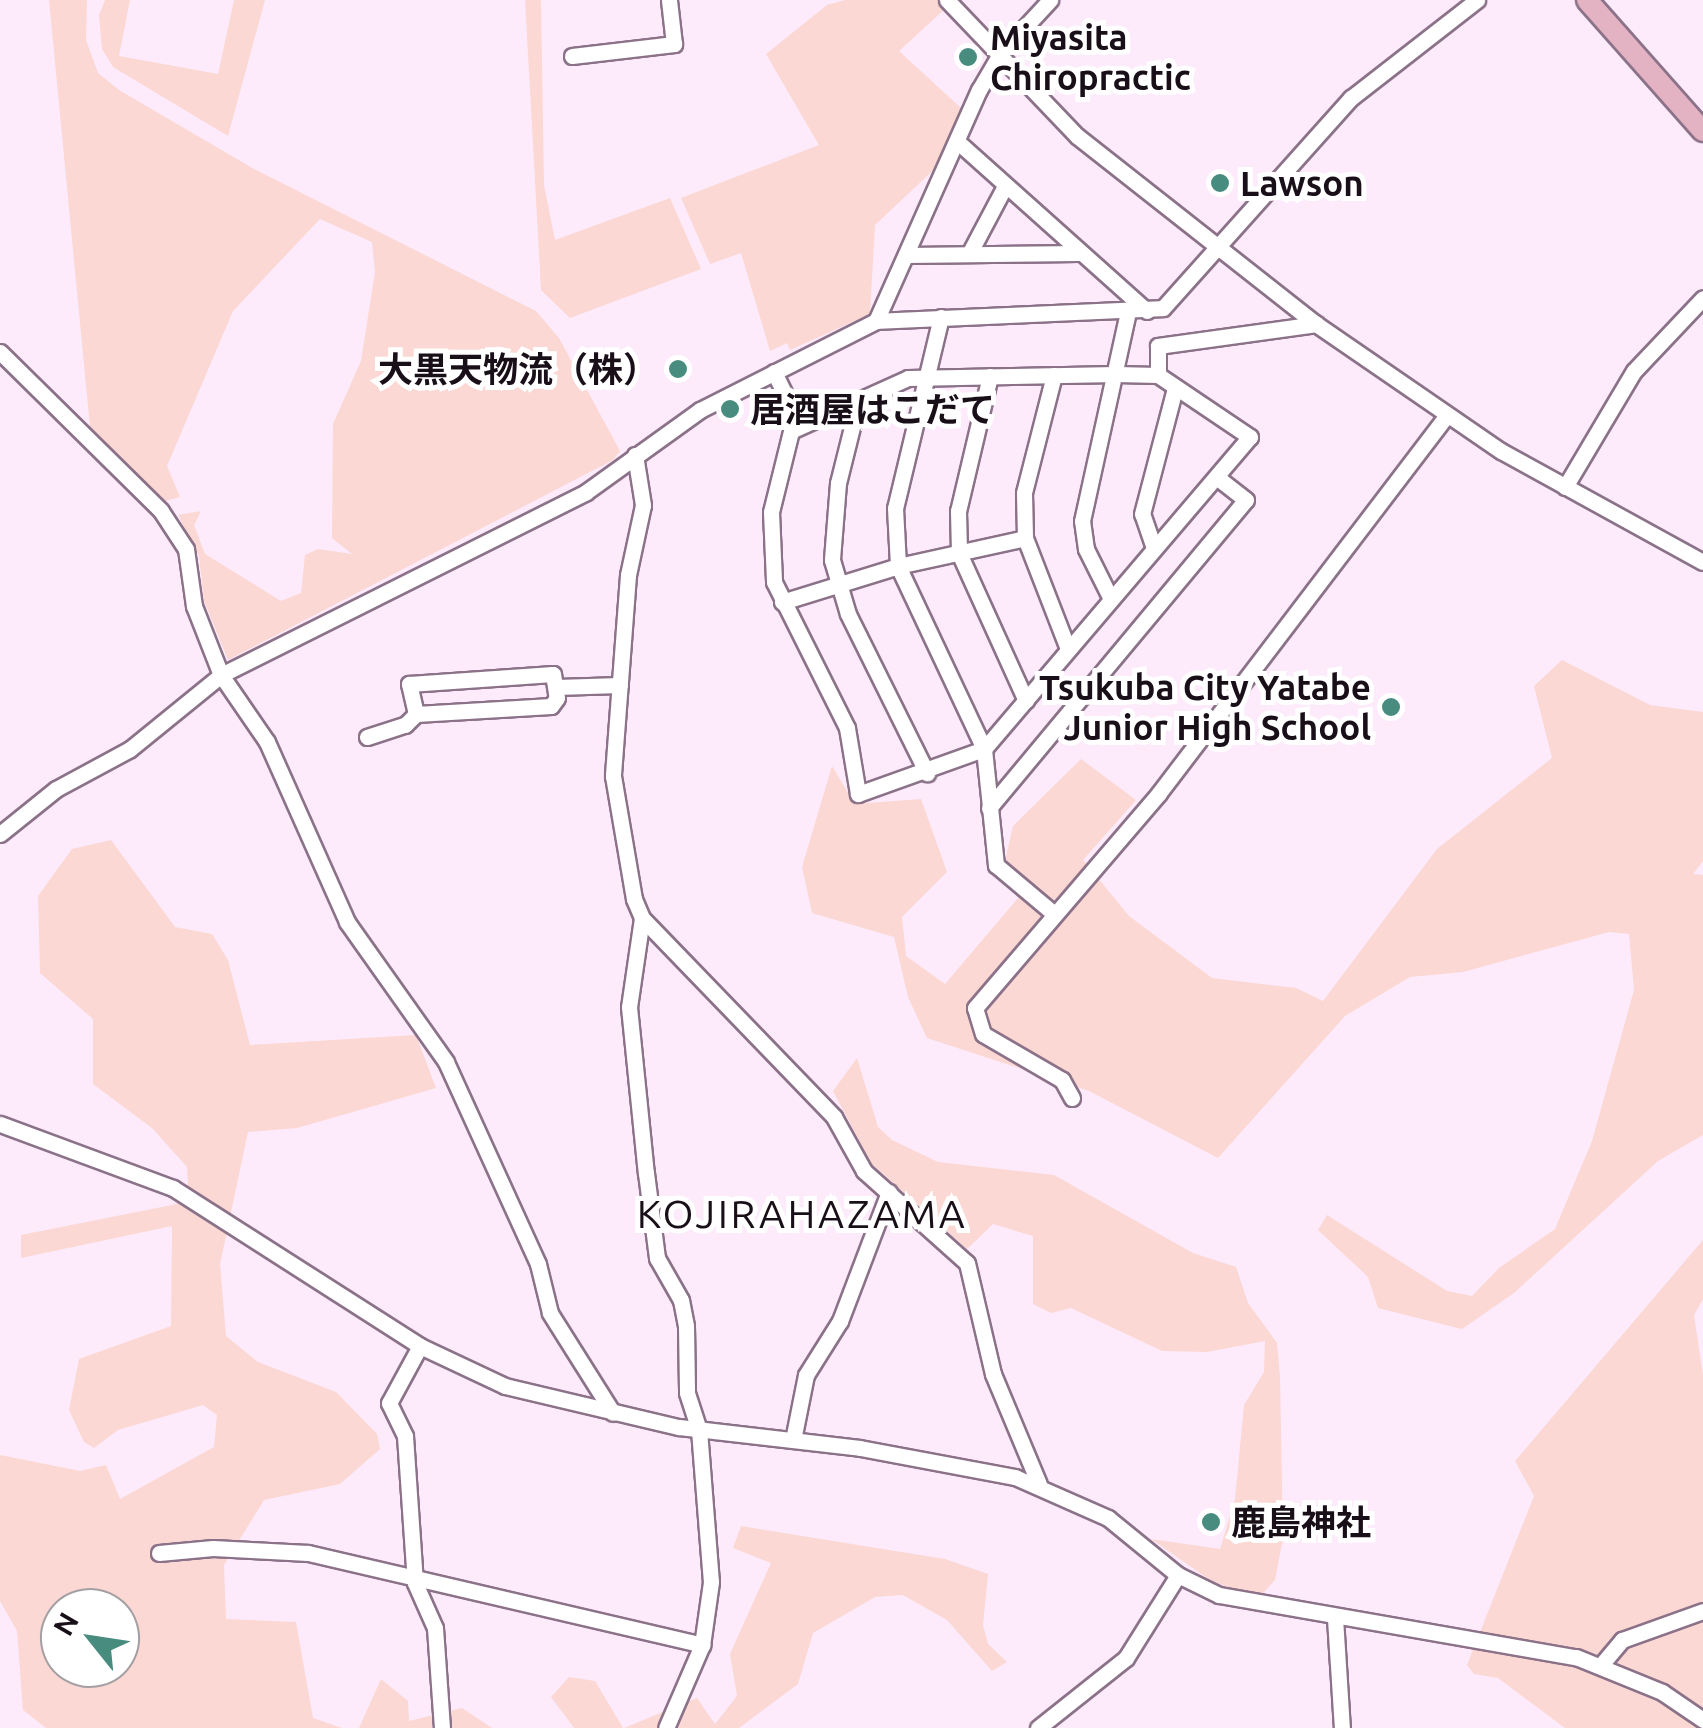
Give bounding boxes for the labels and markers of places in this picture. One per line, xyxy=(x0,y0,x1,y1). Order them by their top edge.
place label: Miyasita Chiropractic xyxy=(990,16,1191,98)
marker: Miyasita Chiropractic xyxy=(955,44,981,70)
place label: Lawson xyxy=(1240,162,1364,204)
marker: Lawson xyxy=(1209,172,1231,194)
place label: 大黒天物流（株） xyxy=(378,348,658,390)
marker: 大黒天物流（株） xyxy=(667,358,689,380)
place label: 居酒屋はこだて xyxy=(750,388,995,430)
marker: 居酒屋はこだて xyxy=(719,398,741,420)
place label: Tsukuba City Yatabe Junior High School xyxy=(1039,666,1371,748)
marker: Tsukuba City Yatabe Junior High School xyxy=(1380,696,1402,718)
place label: 鹿島神社 xyxy=(1231,1501,1371,1543)
marker: 鹿島神社 xyxy=(1200,1511,1222,1533)

